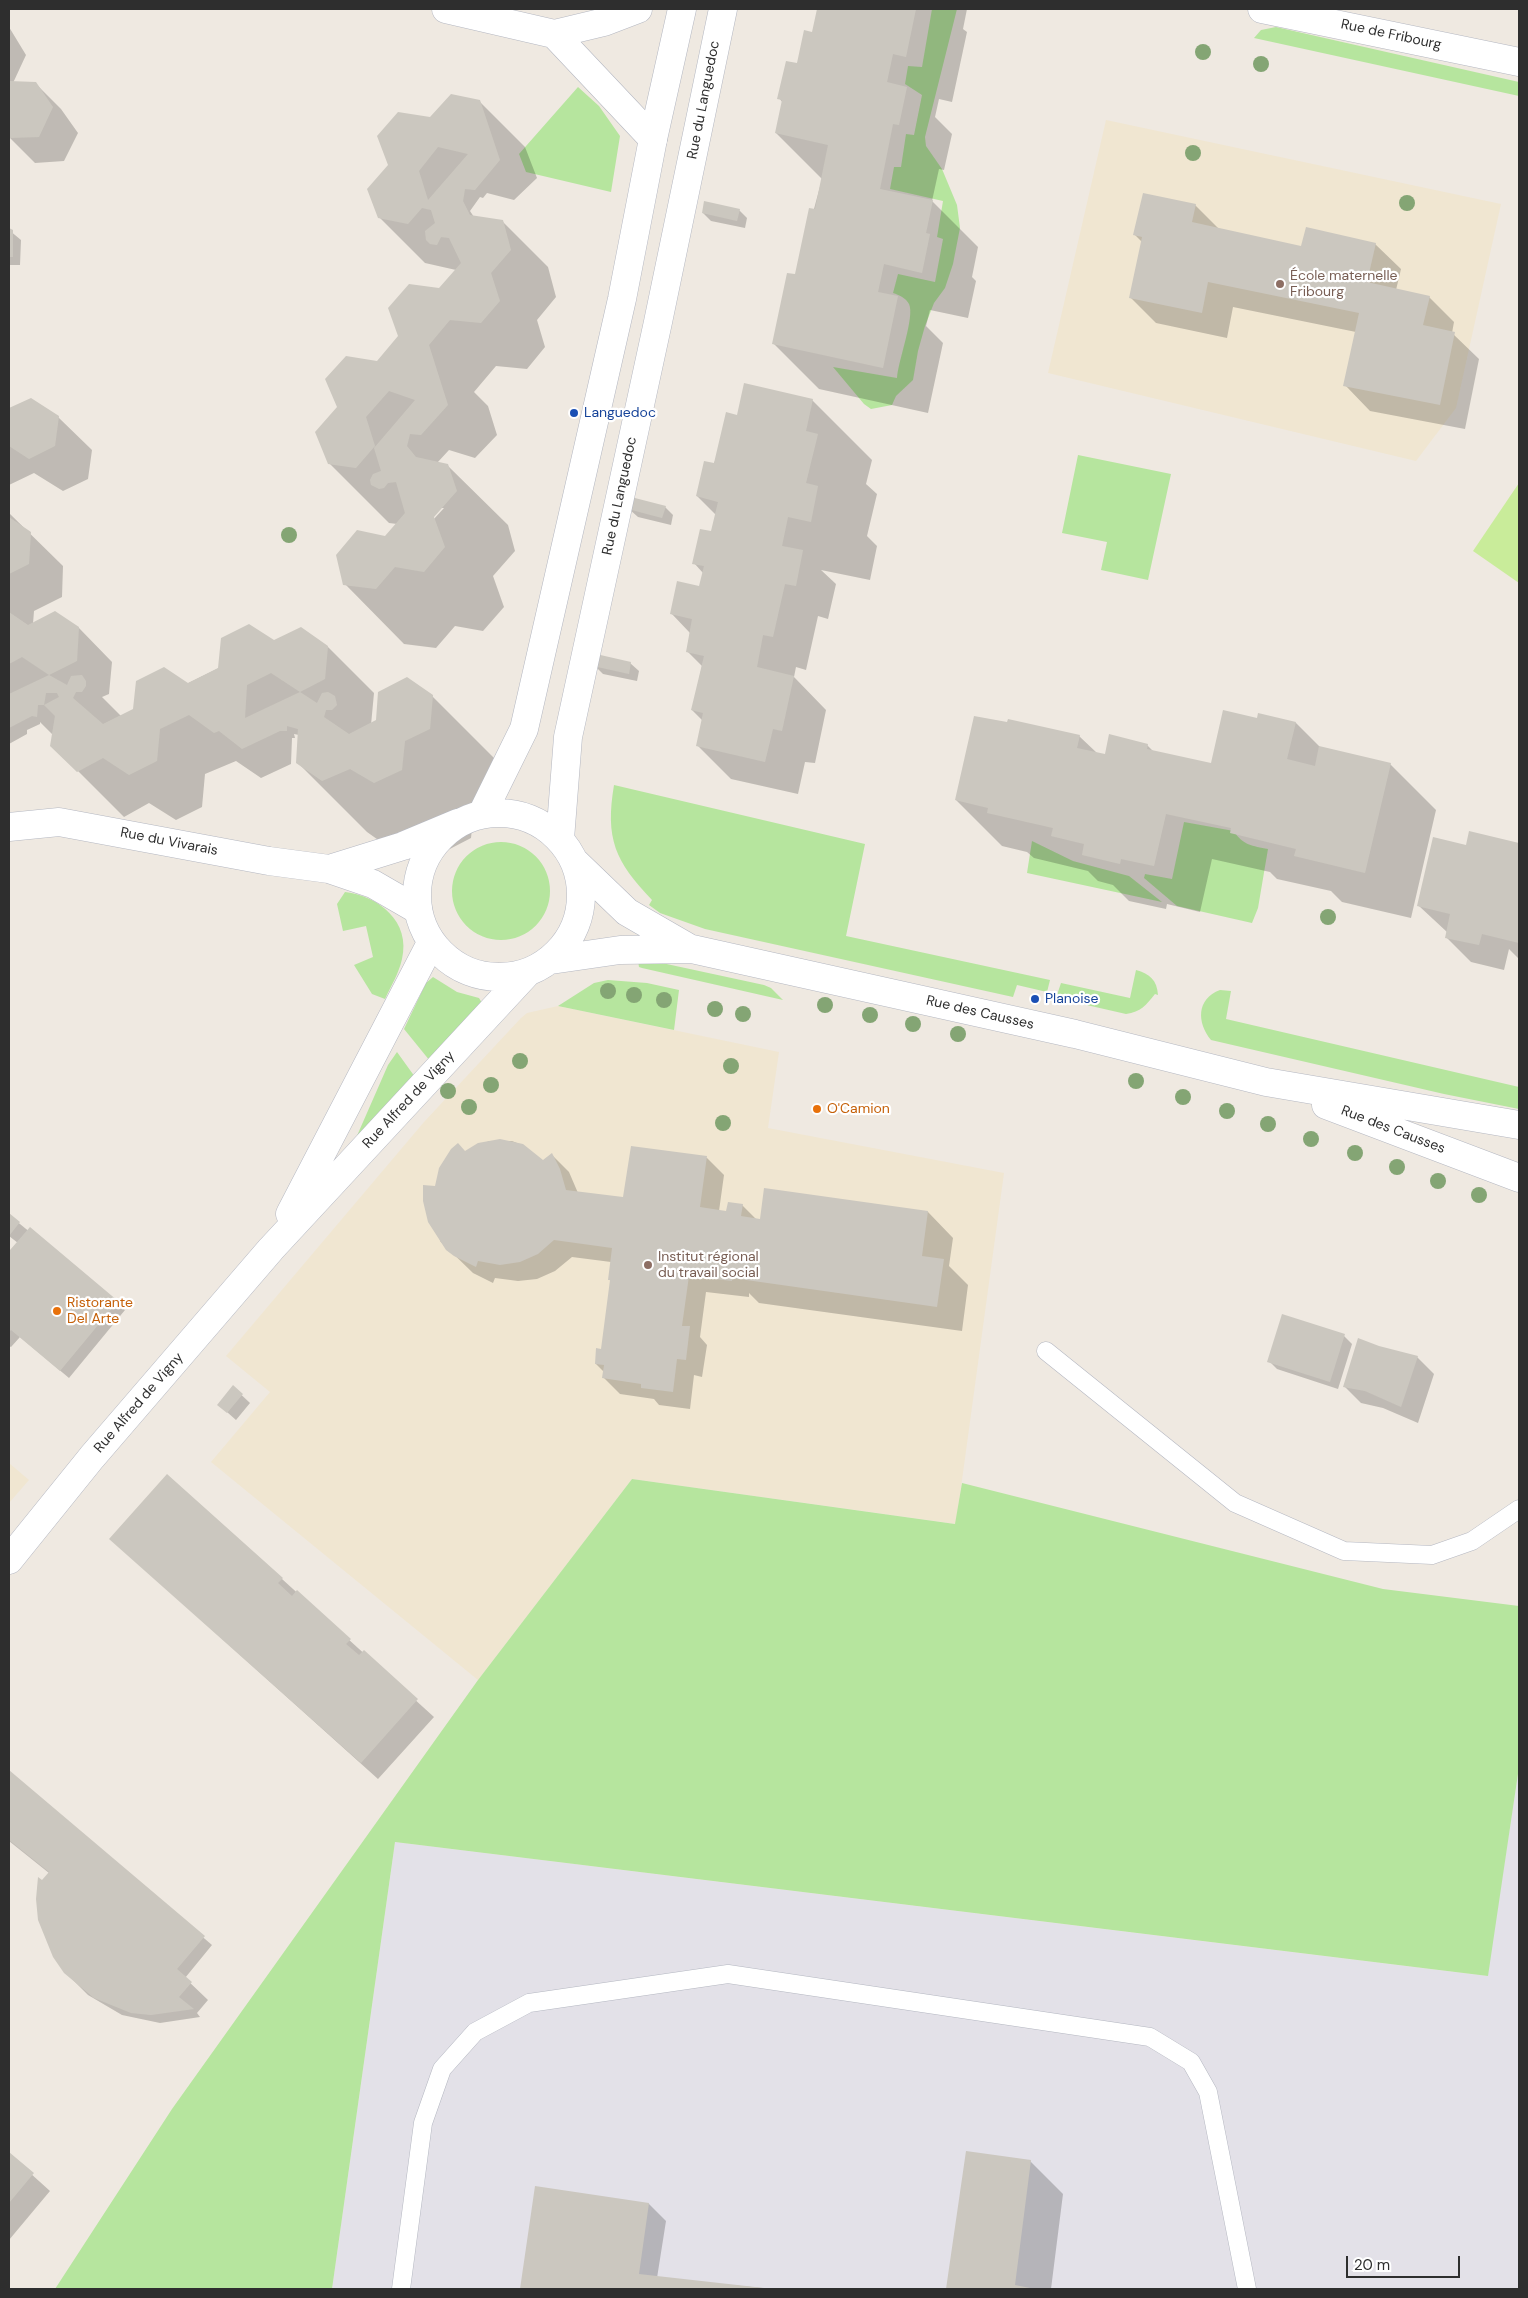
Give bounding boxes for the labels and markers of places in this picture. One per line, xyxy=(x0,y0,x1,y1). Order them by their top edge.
place label: École maternelle Fribourg xyxy=(1290,268,1398,300)
marker: École maternelle Fribourg xyxy=(1274,278,1286,290)
place label: Languedoc xyxy=(584,405,656,421)
marker: Languedoc xyxy=(568,407,580,419)
place label: Planoise xyxy=(1045,991,1099,1007)
marker: Planoise xyxy=(1029,993,1041,1005)
place label: O'Camion xyxy=(827,1101,890,1117)
marker: O'Camion xyxy=(811,1103,823,1115)
place label: Institut régional du travail social xyxy=(658,1249,759,1282)
marker: Institut régional du travail social xyxy=(642,1259,654,1271)
place label: Ristorante Del Arte xyxy=(67,1295,133,1328)
marker: Ristorante Del Arte xyxy=(51,1305,63,1317)

